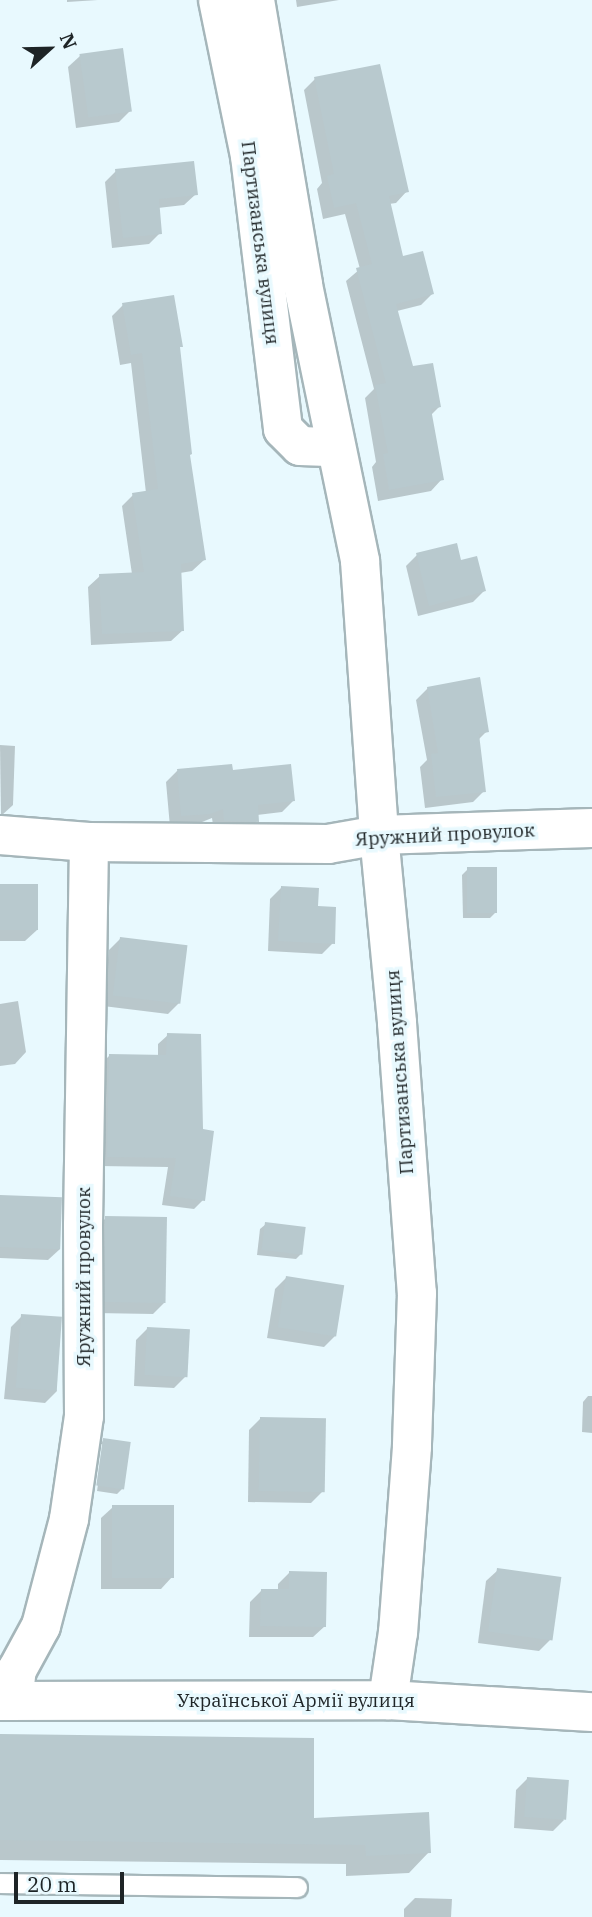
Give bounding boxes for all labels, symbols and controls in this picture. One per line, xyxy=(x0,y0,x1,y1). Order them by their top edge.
north arrow xyxy=(14,14,84,84)
text: N xyxy=(55,30,82,53)
street label: Партизанська вулиця xyxy=(236,140,284,346)
street label: Яружний провулок xyxy=(355,819,535,851)
street label: Партизанська вулиця xyxy=(381,969,419,1175)
street label: Яружний провулок xyxy=(73,1187,95,1367)
street label: Української Армії вулиця xyxy=(177,1690,415,1712)
scale bar xyxy=(18,1857,128,1901)
text: 20 m xyxy=(27,1870,77,1898)

